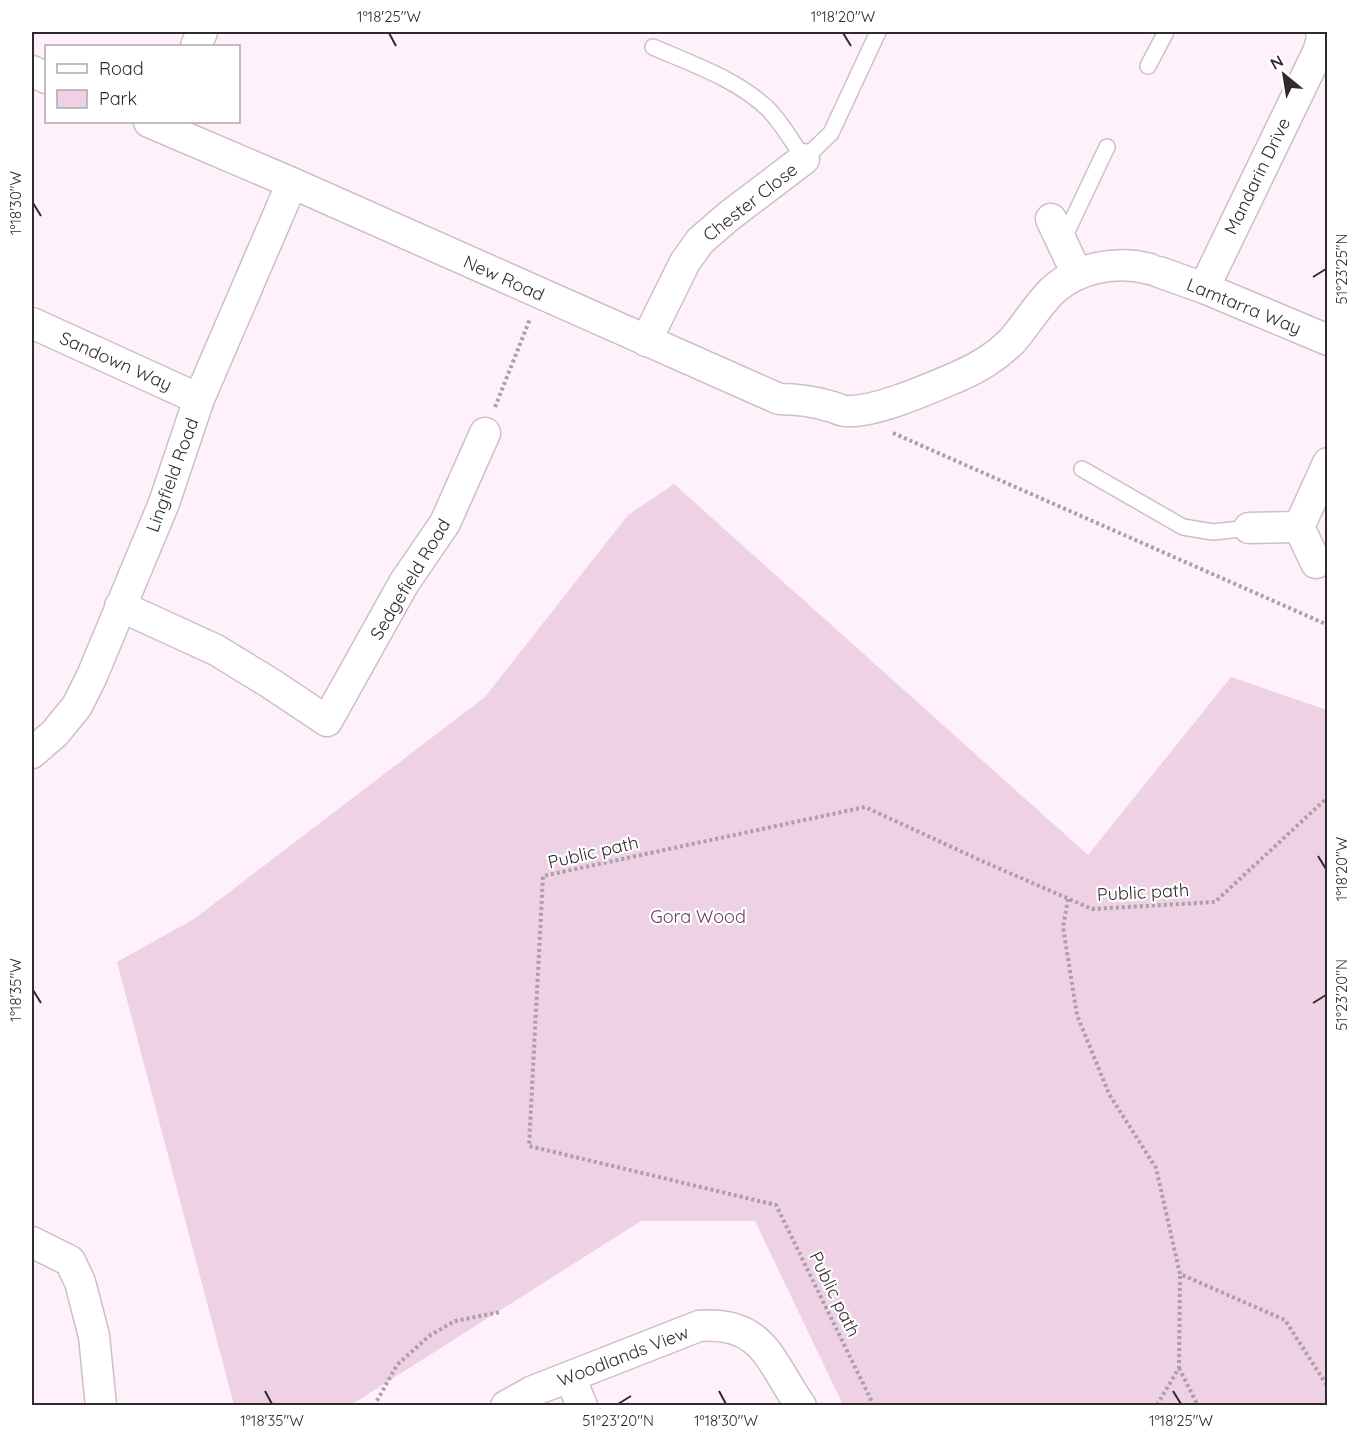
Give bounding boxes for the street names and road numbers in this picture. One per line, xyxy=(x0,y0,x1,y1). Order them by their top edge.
street label: Mandarin Drive xyxy=(1219,114,1295,238)
street label: Chester Close xyxy=(698,158,802,246)
street label: New Road xyxy=(460,250,548,306)
street label: Lamtarra Way xyxy=(1183,273,1305,339)
street label: Sandown Way xyxy=(56,326,176,396)
street label: Lingfield Road xyxy=(141,415,203,535)
street label: Sedgefield Road xyxy=(365,514,455,644)
street label: Public path xyxy=(546,830,640,874)
street label: Public path xyxy=(1096,878,1190,906)
street label: Public path xyxy=(804,1248,866,1340)
street label: Woodlands View xyxy=(554,1320,692,1392)

